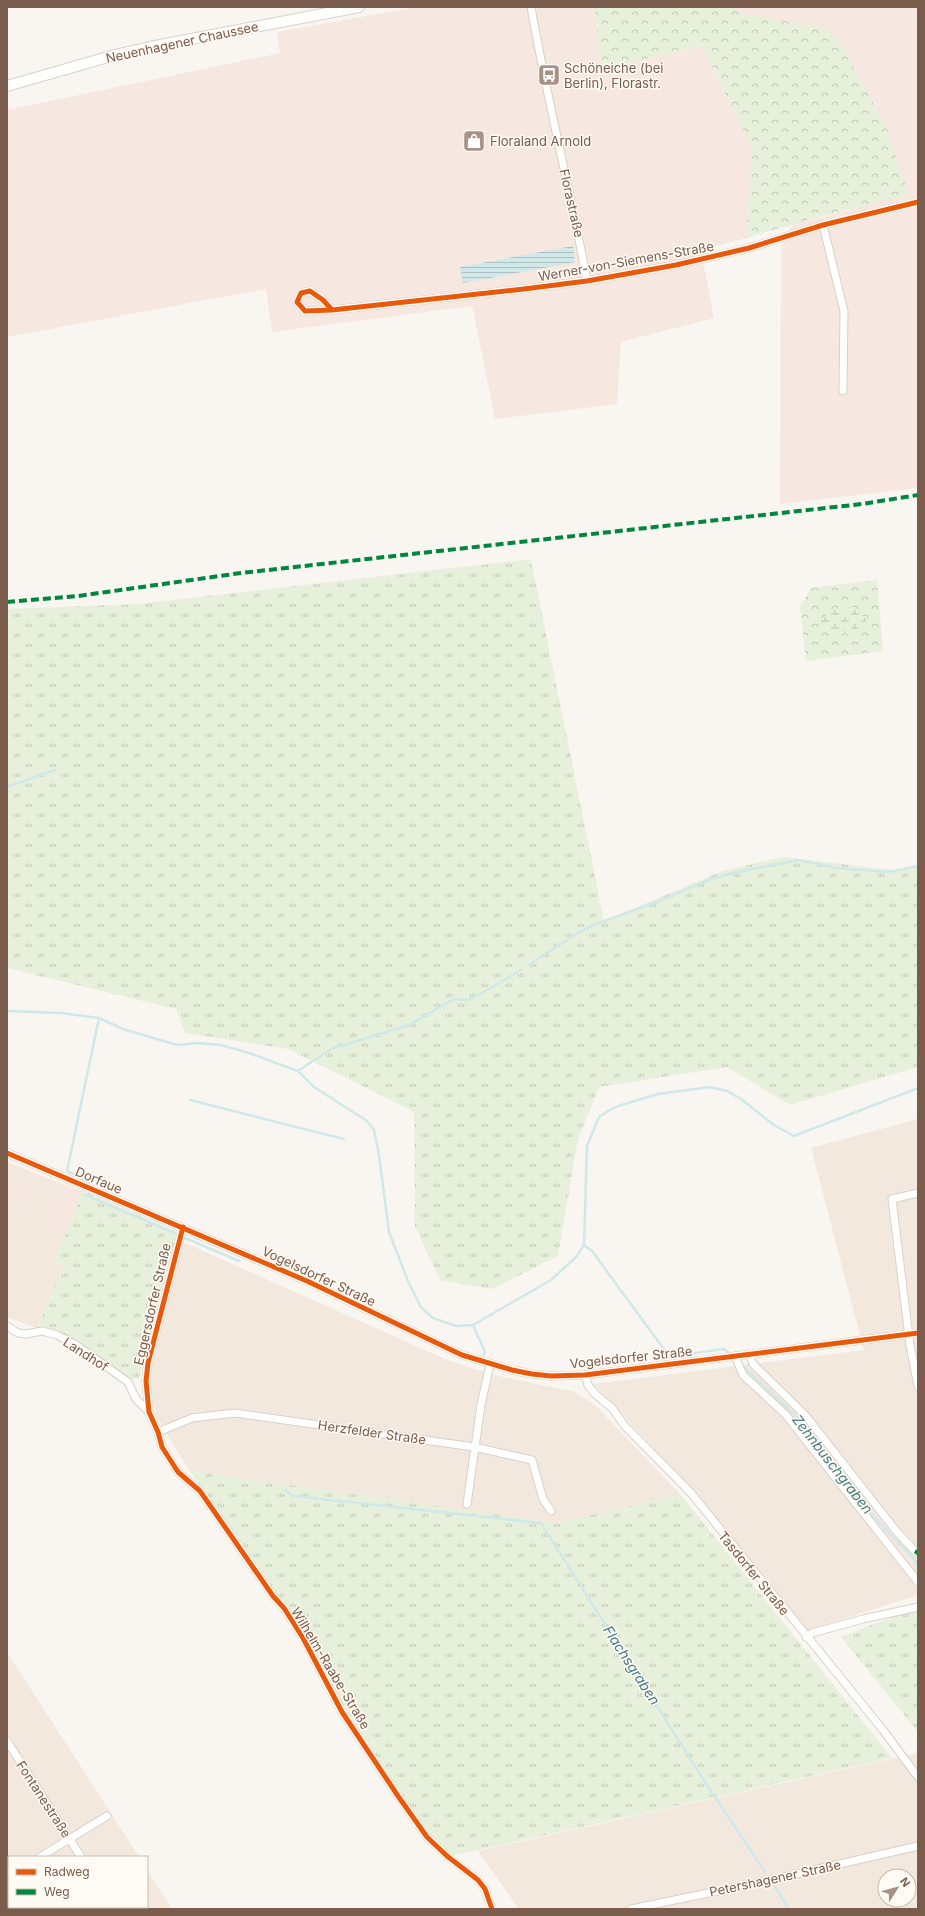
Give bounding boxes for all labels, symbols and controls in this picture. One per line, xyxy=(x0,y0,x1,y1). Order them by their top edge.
street label: Neuenhagener Chaussee xyxy=(104,18,260,66)
place label: Schöneiche (bei Berlin), Florastr. xyxy=(564,60,663,91)
bus stop icon: Schöneiche (bei Berlin), Florastr. xyxy=(536,62,562,88)
shop icon: Floraland Arnold xyxy=(461,128,487,154)
place label: Floraland Arnold xyxy=(490,133,591,149)
street label: Florastraße xyxy=(556,167,588,239)
street label: Werner-von-Siemens-Straße xyxy=(537,238,715,284)
street label: Dorfaue xyxy=(73,1163,125,1197)
street label: Eggersdorfer Straße xyxy=(130,1241,174,1367)
street label: Vogelsdorfer Straße xyxy=(260,1243,378,1309)
street label: Landhof xyxy=(60,1334,112,1375)
street label: Vogelsdorfer Straße xyxy=(569,1343,693,1371)
water label: Zehnbuschgraben xyxy=(789,1411,877,1517)
street label: Herzfelder Straße xyxy=(317,1416,427,1448)
street label: Tasdorfer Straße xyxy=(715,1528,793,1618)
street label: Wilhelm-Raabe-Straße xyxy=(288,1604,374,1732)
water label: Flachsgraben xyxy=(600,1622,664,1708)
street label: Fontanestraße xyxy=(13,1758,75,1840)
legend xyxy=(8,1856,148,1908)
street label: Petershagener Straße xyxy=(708,1856,842,1900)
text: Radweg xyxy=(44,1864,90,1879)
north arrow xyxy=(877,1868,917,1908)
text: N xyxy=(897,1875,913,1890)
text: Weg xyxy=(44,1884,70,1899)

